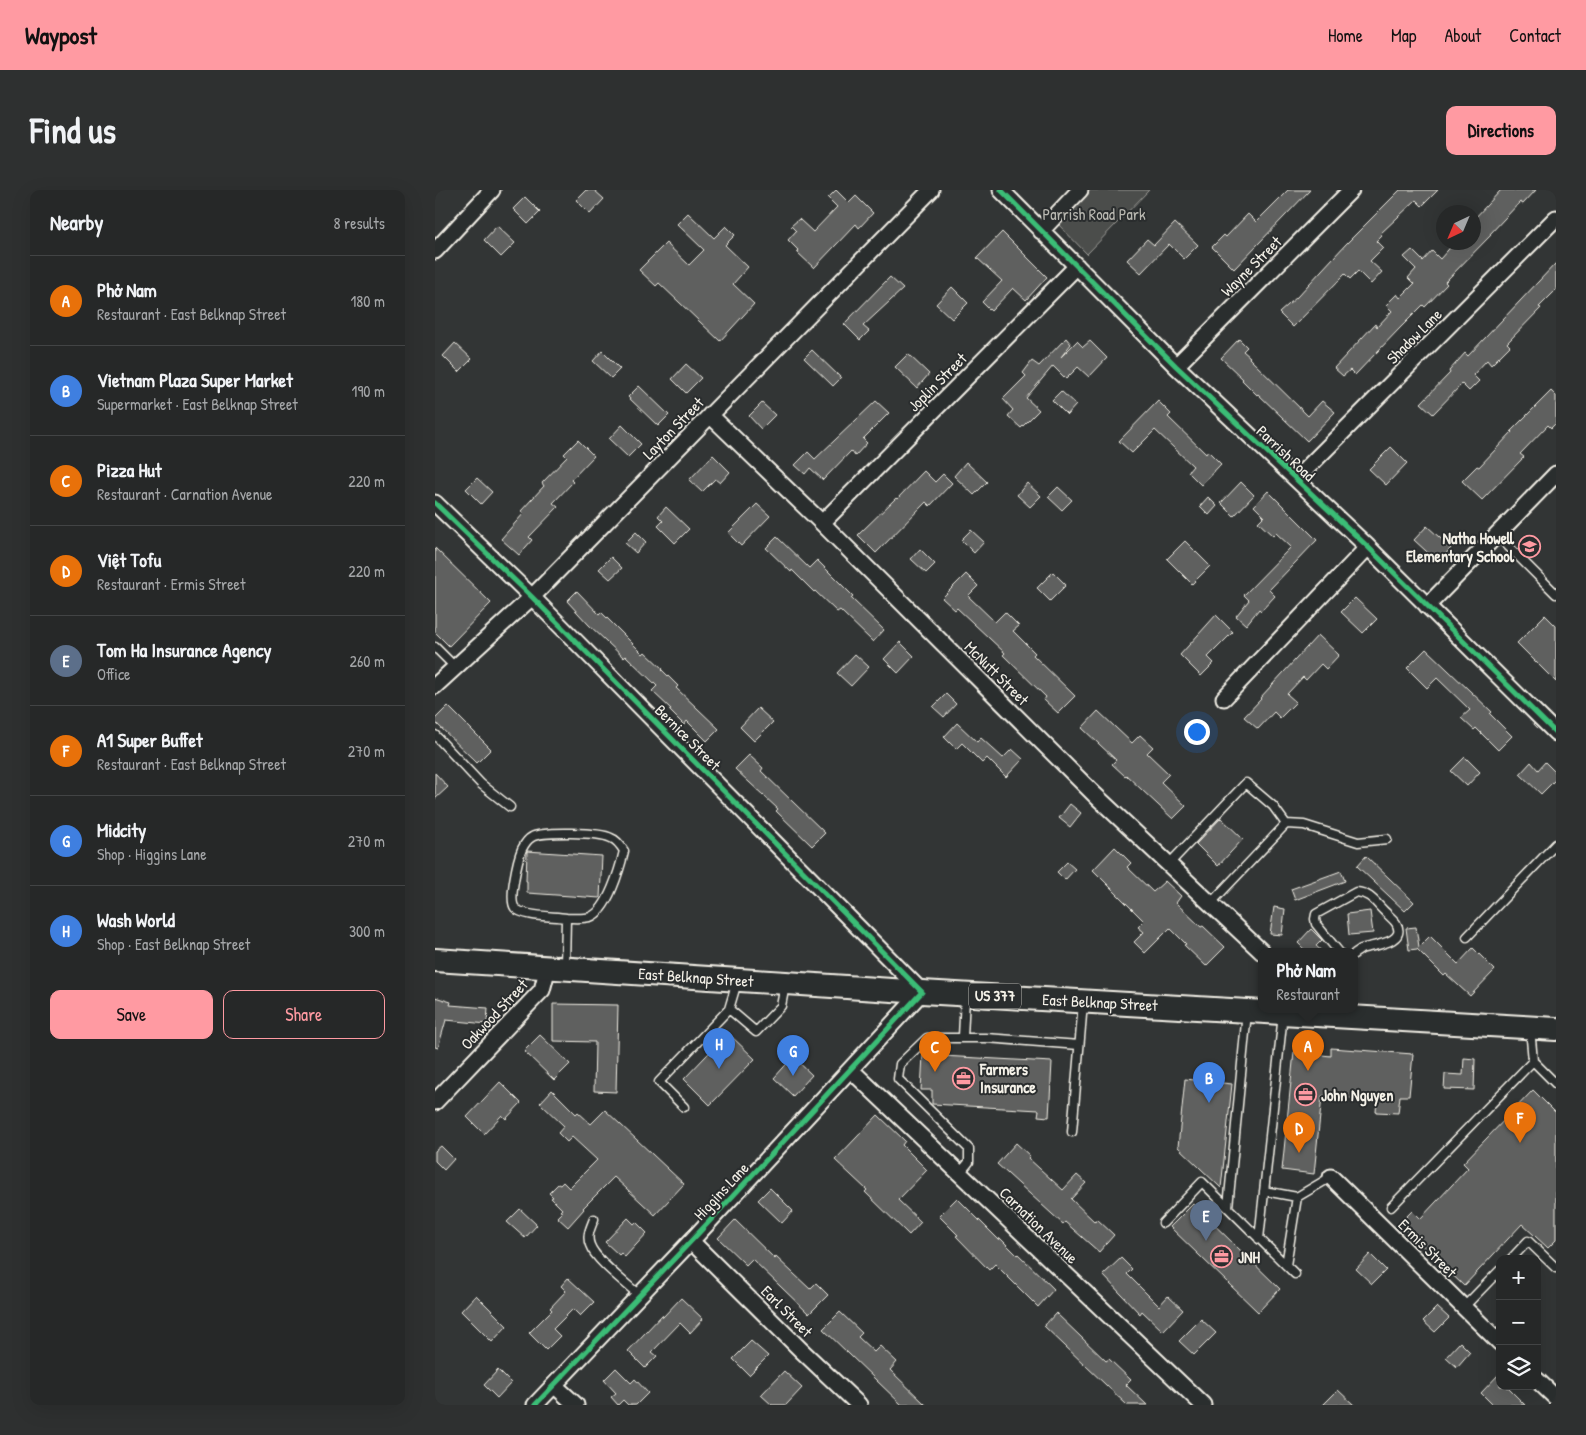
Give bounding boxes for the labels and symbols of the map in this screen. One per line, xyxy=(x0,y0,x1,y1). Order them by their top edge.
park label: Parrish Road Park xyxy=(1042,203,1146,225)
north arrow xyxy=(1436,205,1481,250)
street label: Wayne Street xyxy=(1216,231,1286,301)
street label: Shadow Lane xyxy=(1381,303,1447,369)
street label: Joplin Street xyxy=(903,347,972,416)
street label: Layton Street xyxy=(638,392,709,464)
street label: Parrish Road xyxy=(1252,420,1320,486)
place label: Natha Howell Elementary School xyxy=(1406,527,1515,568)
school or university icon: Natha Howell Elementary School xyxy=(1518,535,1542,559)
street label: McNutt Street xyxy=(960,636,1034,710)
street label: Bernice Street xyxy=(650,699,726,775)
your location xyxy=(1184,719,1210,745)
street label: East Belknap Street xyxy=(638,962,755,992)
street label: Oakwood Street xyxy=(456,973,533,1054)
road number: US 377 xyxy=(969,984,1021,1008)
street label: East Belknap Street xyxy=(1042,988,1159,1016)
pin: H xyxy=(703,1028,735,1069)
pin: A xyxy=(1292,1030,1324,1071)
pin: C xyxy=(919,1031,951,1072)
pin: G xyxy=(777,1035,809,1076)
place label: Farmers Insurance xyxy=(979,1058,1036,1098)
pin: B xyxy=(1193,1062,1225,1103)
office icon: Farmers Insurance xyxy=(952,1066,976,1090)
office icon: John Nguyen xyxy=(1293,1083,1317,1107)
place label: John Nguyen xyxy=(1321,1084,1393,1107)
pin: F xyxy=(1504,1102,1536,1143)
pin: D xyxy=(1283,1112,1315,1153)
street label: Higgins Lane xyxy=(688,1157,754,1225)
street label: Carnation Avenue xyxy=(995,1182,1084,1269)
pin: E xyxy=(1190,1200,1222,1241)
street label: Ermis Street xyxy=(1394,1214,1463,1283)
office icon: JNH xyxy=(1210,1245,1234,1269)
place label: JNH xyxy=(1238,1246,1260,1268)
street label: Earl Street xyxy=(756,1280,818,1342)

